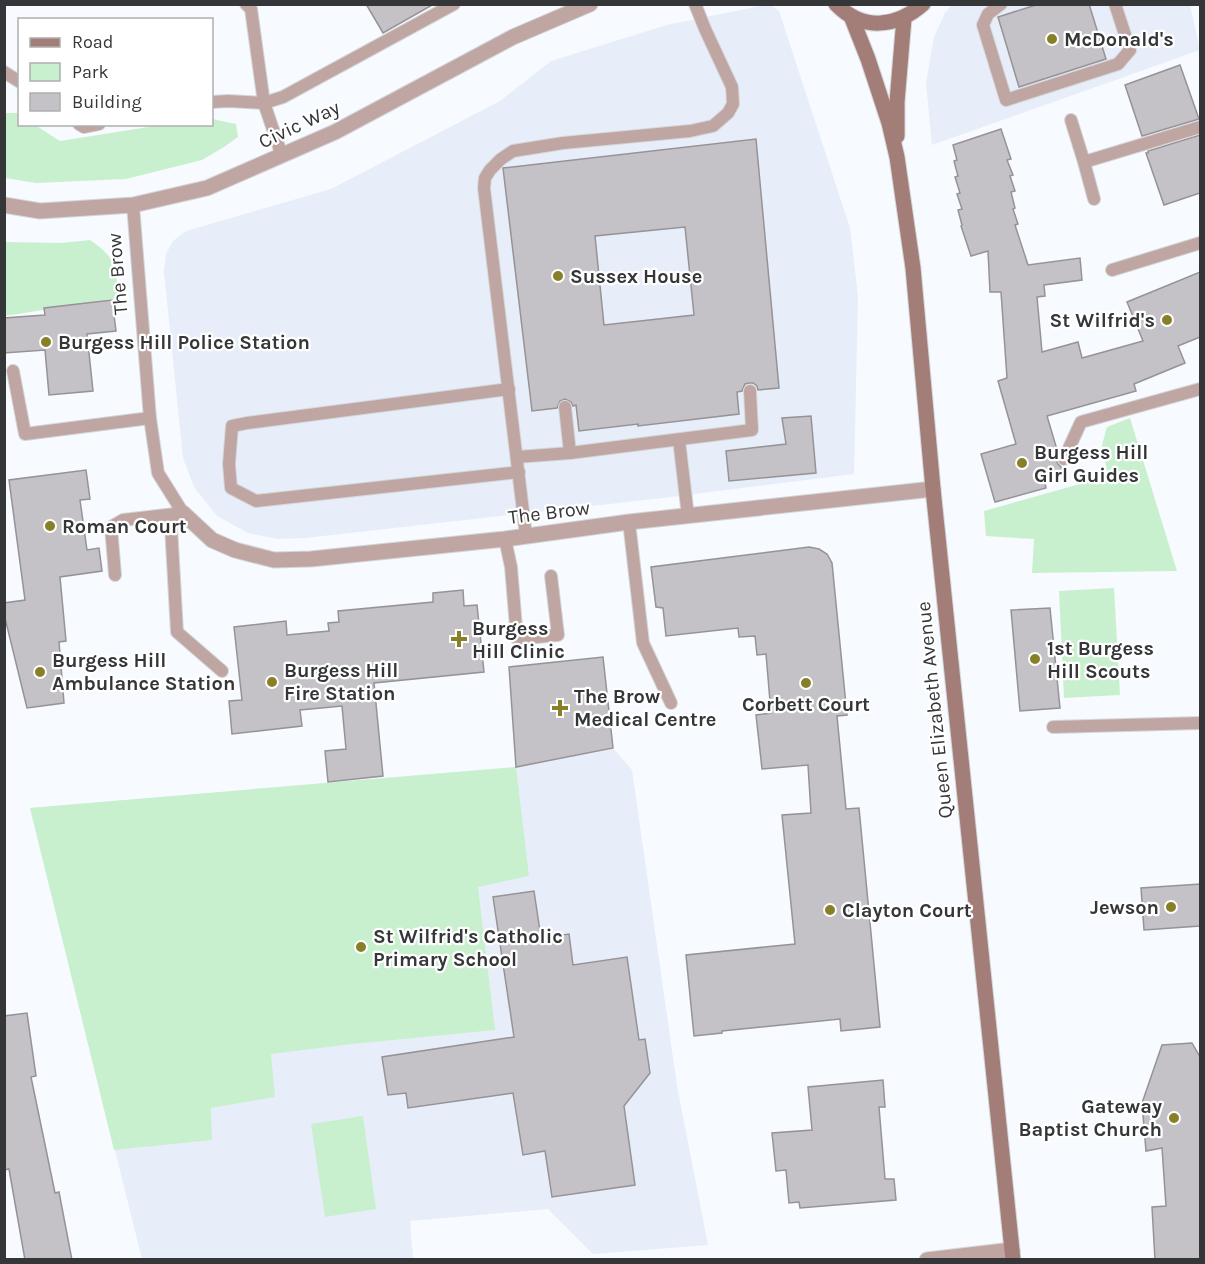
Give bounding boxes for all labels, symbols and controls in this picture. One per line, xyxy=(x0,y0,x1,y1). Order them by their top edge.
legend xyxy=(18,18,213,126)
place label: McDonald's xyxy=(1064,28,1174,51)
text: Road xyxy=(72,31,113,53)
marker: McDonald's xyxy=(1045,32,1059,46)
text: Park xyxy=(72,61,109,83)
text: Building xyxy=(72,91,142,113)
street label: Civic Way xyxy=(255,96,343,153)
street label: The Brow xyxy=(102,232,133,316)
place label: Sussex House xyxy=(570,265,702,288)
marker: Sussex House xyxy=(551,269,565,283)
place label: St Wilfrid's xyxy=(1050,309,1155,332)
marker: St Wilfrid's xyxy=(1160,313,1174,327)
place label: Burgess Hill Police Station xyxy=(58,331,310,354)
marker: Burgess Hill Police Station xyxy=(39,335,53,349)
place label: Burgess Hill Girl Guides xyxy=(1034,441,1148,487)
marker: Burgess Hill Girl Guides xyxy=(1015,456,1029,470)
street label: The Brow xyxy=(507,496,592,529)
place label: Roman Court xyxy=(62,515,187,538)
marker: Roman Court xyxy=(43,519,57,533)
street label: Queen Elizabeth Avenue xyxy=(912,600,957,820)
place label: Burgess Hill Clinic xyxy=(472,617,565,663)
marker: Burgess Hill Clinic xyxy=(450,630,468,648)
place label: 1st Burgess Hill Scouts xyxy=(1047,637,1154,683)
place label: Burgess Hill Ambulance Station xyxy=(52,649,235,695)
marker: 1st Burgess Hill Scouts xyxy=(1028,652,1042,666)
place label: Burgess Hill Fire Station xyxy=(284,659,398,705)
marker: Burgess Hill Ambulance Station xyxy=(33,665,47,679)
marker: Burgess Hill Fire Station xyxy=(265,675,279,689)
marker: Corbett Court xyxy=(799,676,813,690)
place label: The Brow Medical Centre xyxy=(574,685,716,731)
place label: Corbett Court xyxy=(742,693,870,716)
marker: The Brow Medical Centre xyxy=(551,699,569,717)
place label: Jewson xyxy=(1090,896,1159,919)
place label: Clayton Court xyxy=(842,899,972,922)
marker: Jewson xyxy=(1164,900,1178,914)
marker: Clayton Court xyxy=(823,903,837,917)
place label: St Wilfrid's Catholic Primary School xyxy=(373,925,563,971)
marker: St Wilfrid's Catholic Primary School xyxy=(354,940,368,954)
place label: Gateway Baptist Church xyxy=(1019,1095,1162,1141)
marker: Gateway Baptist Church xyxy=(1167,1111,1181,1125)

